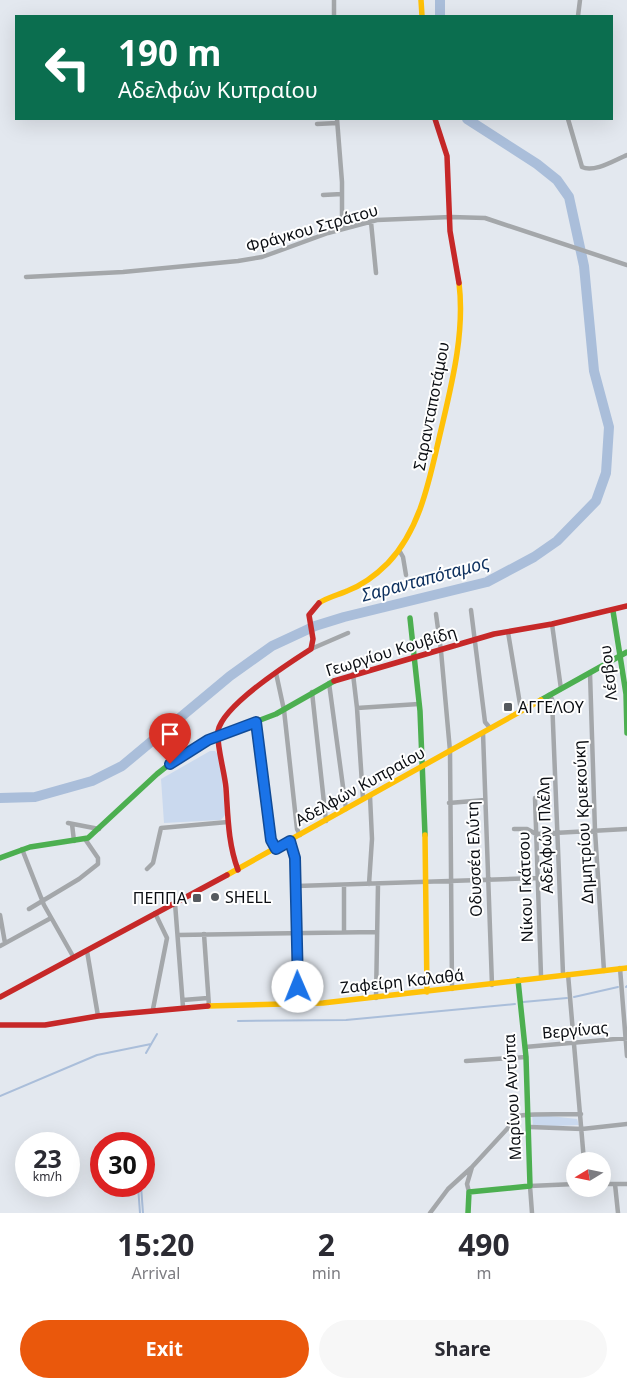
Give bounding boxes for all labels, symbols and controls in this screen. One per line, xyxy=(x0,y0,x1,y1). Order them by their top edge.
text: 190 m xyxy=(118,29,221,76)
icon: left xyxy=(35,35,100,100)
text: Αδελφών Κυπραίου xyxy=(118,74,318,104)
street label: Φράγκου Στράτου xyxy=(243,199,381,257)
street label: Σαρανταποτάμου xyxy=(408,340,454,472)
water label: Σαρανταπόταμος xyxy=(357,549,492,607)
street label: Γεωργίου Κουβίδη xyxy=(323,621,459,681)
street label: Λέσβου xyxy=(594,644,622,702)
place label: ΑΓΓΕΛΟΥ xyxy=(518,696,585,718)
marker: ΑΓΓΕΛΟΥ xyxy=(502,701,514,713)
pin xyxy=(149,713,191,764)
icon: arrive xyxy=(156,720,184,748)
street label: Δημητρίου Κριεκούκη xyxy=(568,740,598,904)
street label: Αδελφών Κυπραίου xyxy=(291,741,429,831)
street label: Αδελφών Πλέλη xyxy=(532,776,558,894)
street label: Οδυσσέα Ελύτη xyxy=(461,801,487,917)
street label: Νίκου Γκάτσου xyxy=(512,831,538,943)
place label: SHELL xyxy=(225,886,271,908)
place label: ΠΕΠΠΑ xyxy=(133,887,188,909)
marker: SHELL xyxy=(209,891,221,903)
marker: ΠΕΠΠΑ xyxy=(191,892,203,904)
position arrow xyxy=(271,960,323,1012)
street label: Ζαφείρη Καλαθά xyxy=(339,964,465,998)
street label: Βεργίνας xyxy=(541,1016,609,1044)
street label: Μαρίνου Αντύπα xyxy=(498,1033,526,1161)
speed limit sign: 30 xyxy=(90,1132,155,1197)
text: 23 xyxy=(33,1141,62,1175)
north arrow xyxy=(566,1152,611,1198)
map controls xyxy=(566,1152,611,1197)
text: km/h xyxy=(33,1168,62,1185)
text: 15:20 xyxy=(117,1224,194,1265)
text: 2 xyxy=(318,1224,335,1265)
text: 490 xyxy=(458,1224,510,1265)
text: Arrival xyxy=(131,1262,180,1284)
text: min xyxy=(312,1262,341,1284)
text: m xyxy=(476,1262,491,1284)
button: Exit xyxy=(20,1320,309,1378)
button: Share xyxy=(319,1320,607,1378)

